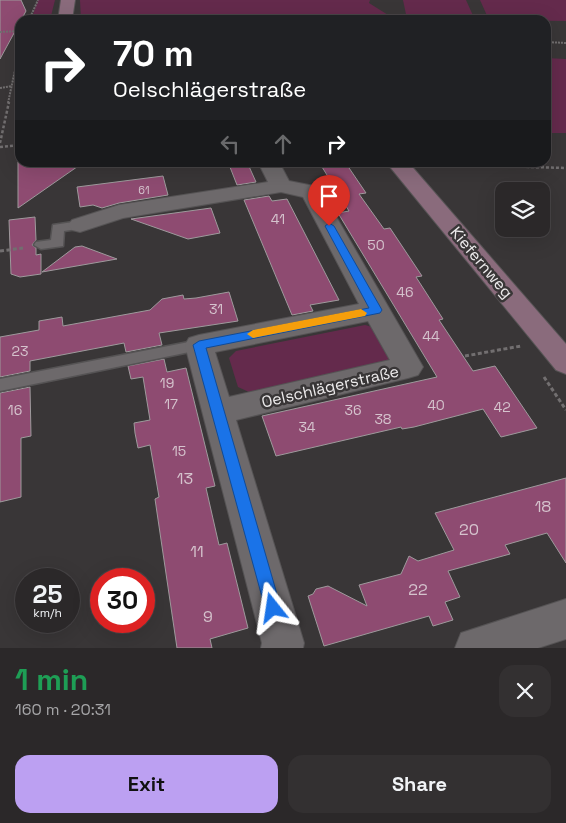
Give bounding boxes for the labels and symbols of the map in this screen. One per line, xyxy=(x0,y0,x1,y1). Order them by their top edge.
pin xyxy=(308,175,350,226)
house number: 61 xyxy=(138,183,150,197)
house number: 41 xyxy=(271,210,285,228)
street label: Kiefernweg xyxy=(446,222,518,302)
house number: 50 xyxy=(367,236,385,254)
house number: 46 xyxy=(396,283,414,301)
house number: 31 xyxy=(209,300,223,318)
house number: 44 xyxy=(422,327,440,345)
house number: 23 xyxy=(12,342,28,360)
street label: Oelschlägerstraße xyxy=(259,360,401,413)
house number: 19 xyxy=(160,374,174,392)
house number: 17 xyxy=(164,395,178,413)
house number: 40 xyxy=(427,396,445,414)
house number: 42 xyxy=(493,398,511,416)
house number: 16 xyxy=(8,401,22,419)
house number: 36 xyxy=(344,401,362,419)
house number: 38 xyxy=(374,410,392,428)
house number: 34 xyxy=(298,418,316,436)
house number: 15 xyxy=(172,442,186,460)
house number: 13 xyxy=(177,468,193,489)
house number: 18 xyxy=(535,496,551,517)
house number: 20 xyxy=(459,519,479,540)
house number: 11 xyxy=(190,541,204,562)
speed limit sign: 30 xyxy=(90,568,155,633)
house number: 22 xyxy=(408,579,428,600)
position arrow xyxy=(246,581,298,633)
house number: 9 xyxy=(203,606,213,627)

